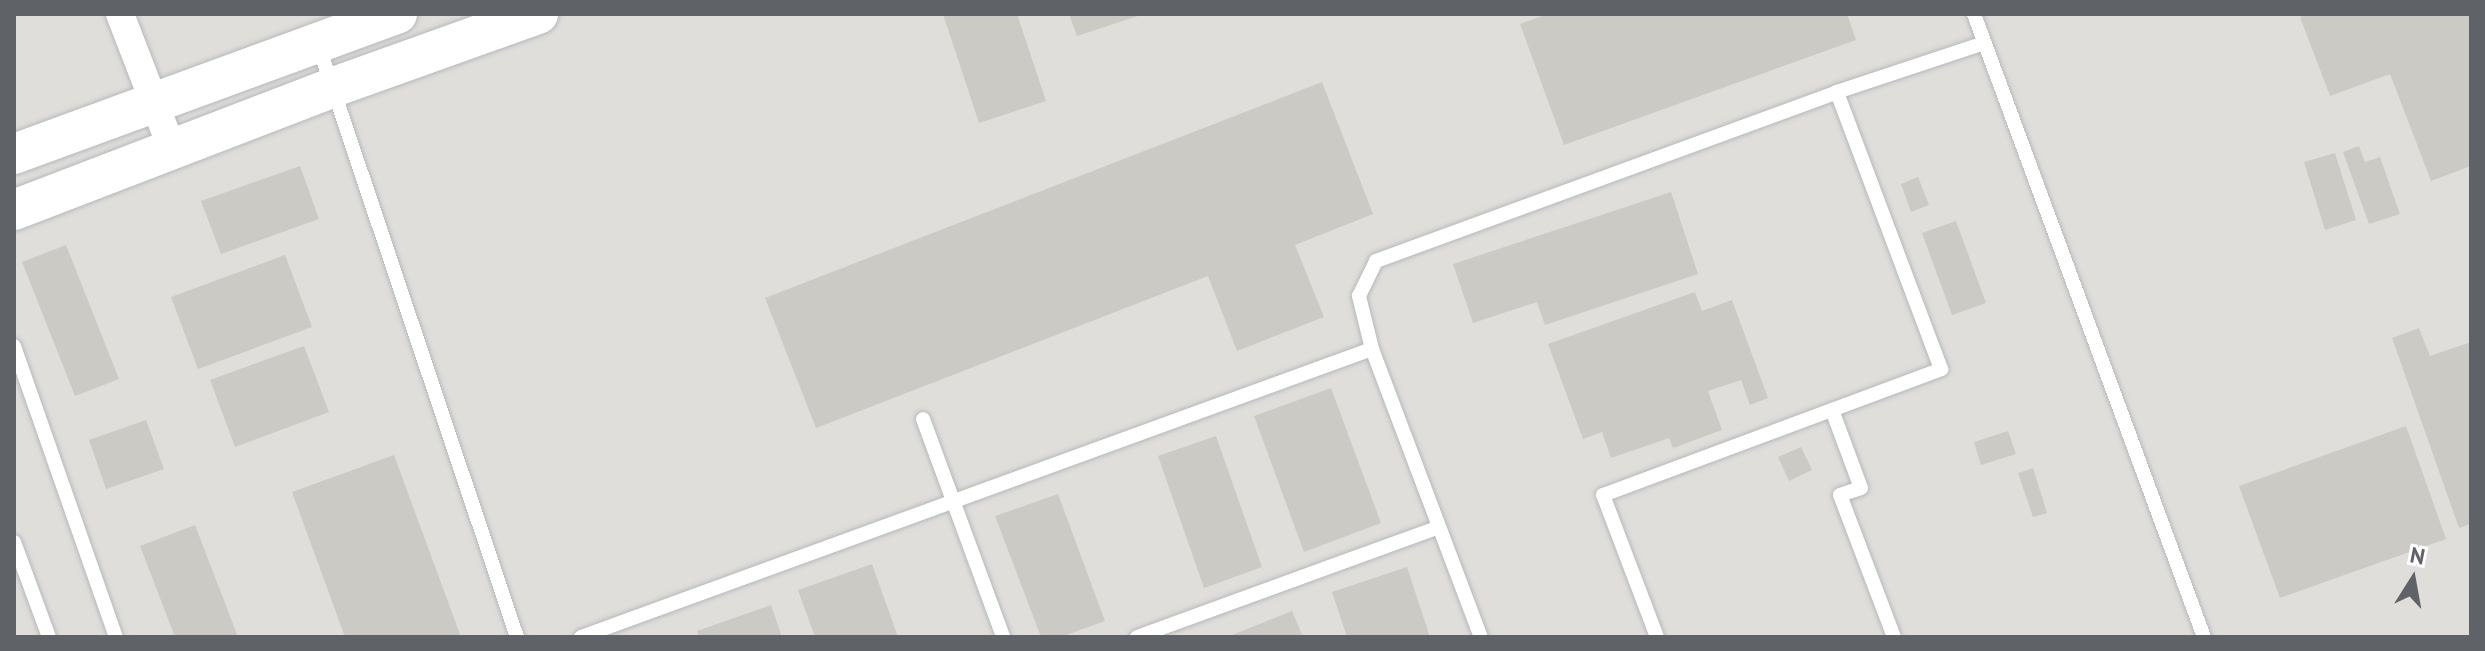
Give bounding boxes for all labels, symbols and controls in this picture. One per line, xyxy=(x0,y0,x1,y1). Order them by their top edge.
north arrow xyxy=(2373,539,2453,619)
text: N xyxy=(2408,540,2427,571)

